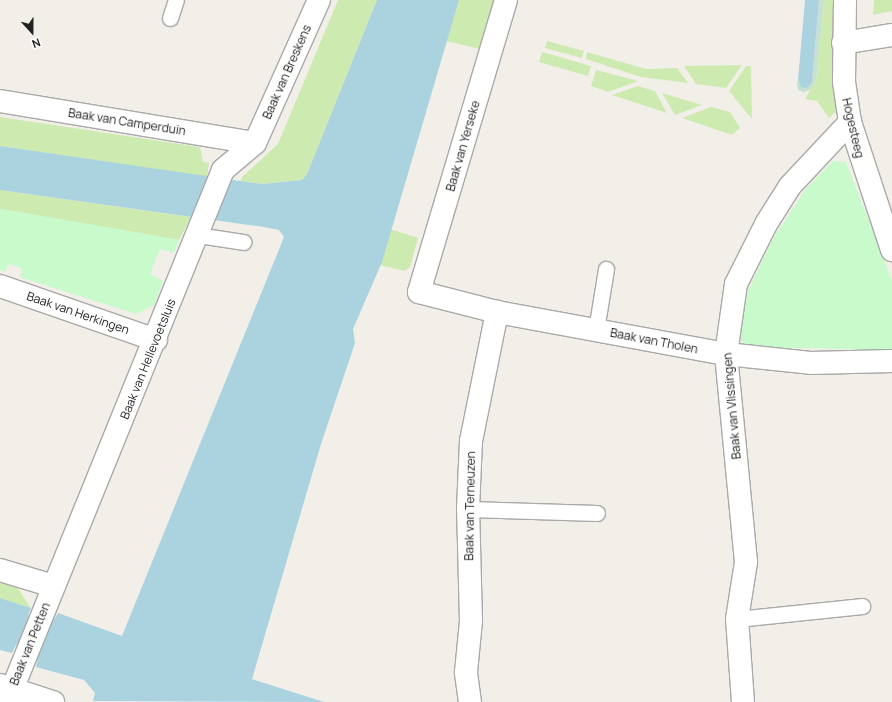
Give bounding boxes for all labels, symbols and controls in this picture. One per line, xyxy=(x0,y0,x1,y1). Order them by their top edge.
north arrow xyxy=(12,12,52,52)
street label: Baak van Breskens xyxy=(260,23,314,121)
text: N xyxy=(30,35,43,52)
street label: Hogesteeg xyxy=(839,96,867,160)
street label: Baak van Yerseke xyxy=(443,99,483,193)
street label: Baak van Camperduin xyxy=(67,106,187,138)
street label: Baak van Herkingen xyxy=(25,289,131,337)
street label: Baak van Hellevoetsluis xyxy=(117,297,179,421)
street label: Baak van Tholen xyxy=(609,325,699,357)
street label: Baak van Vlissingen xyxy=(720,352,744,460)
street label: Baak van Terneuzen xyxy=(462,451,478,561)
street label: Baak van Petten xyxy=(7,600,53,688)

